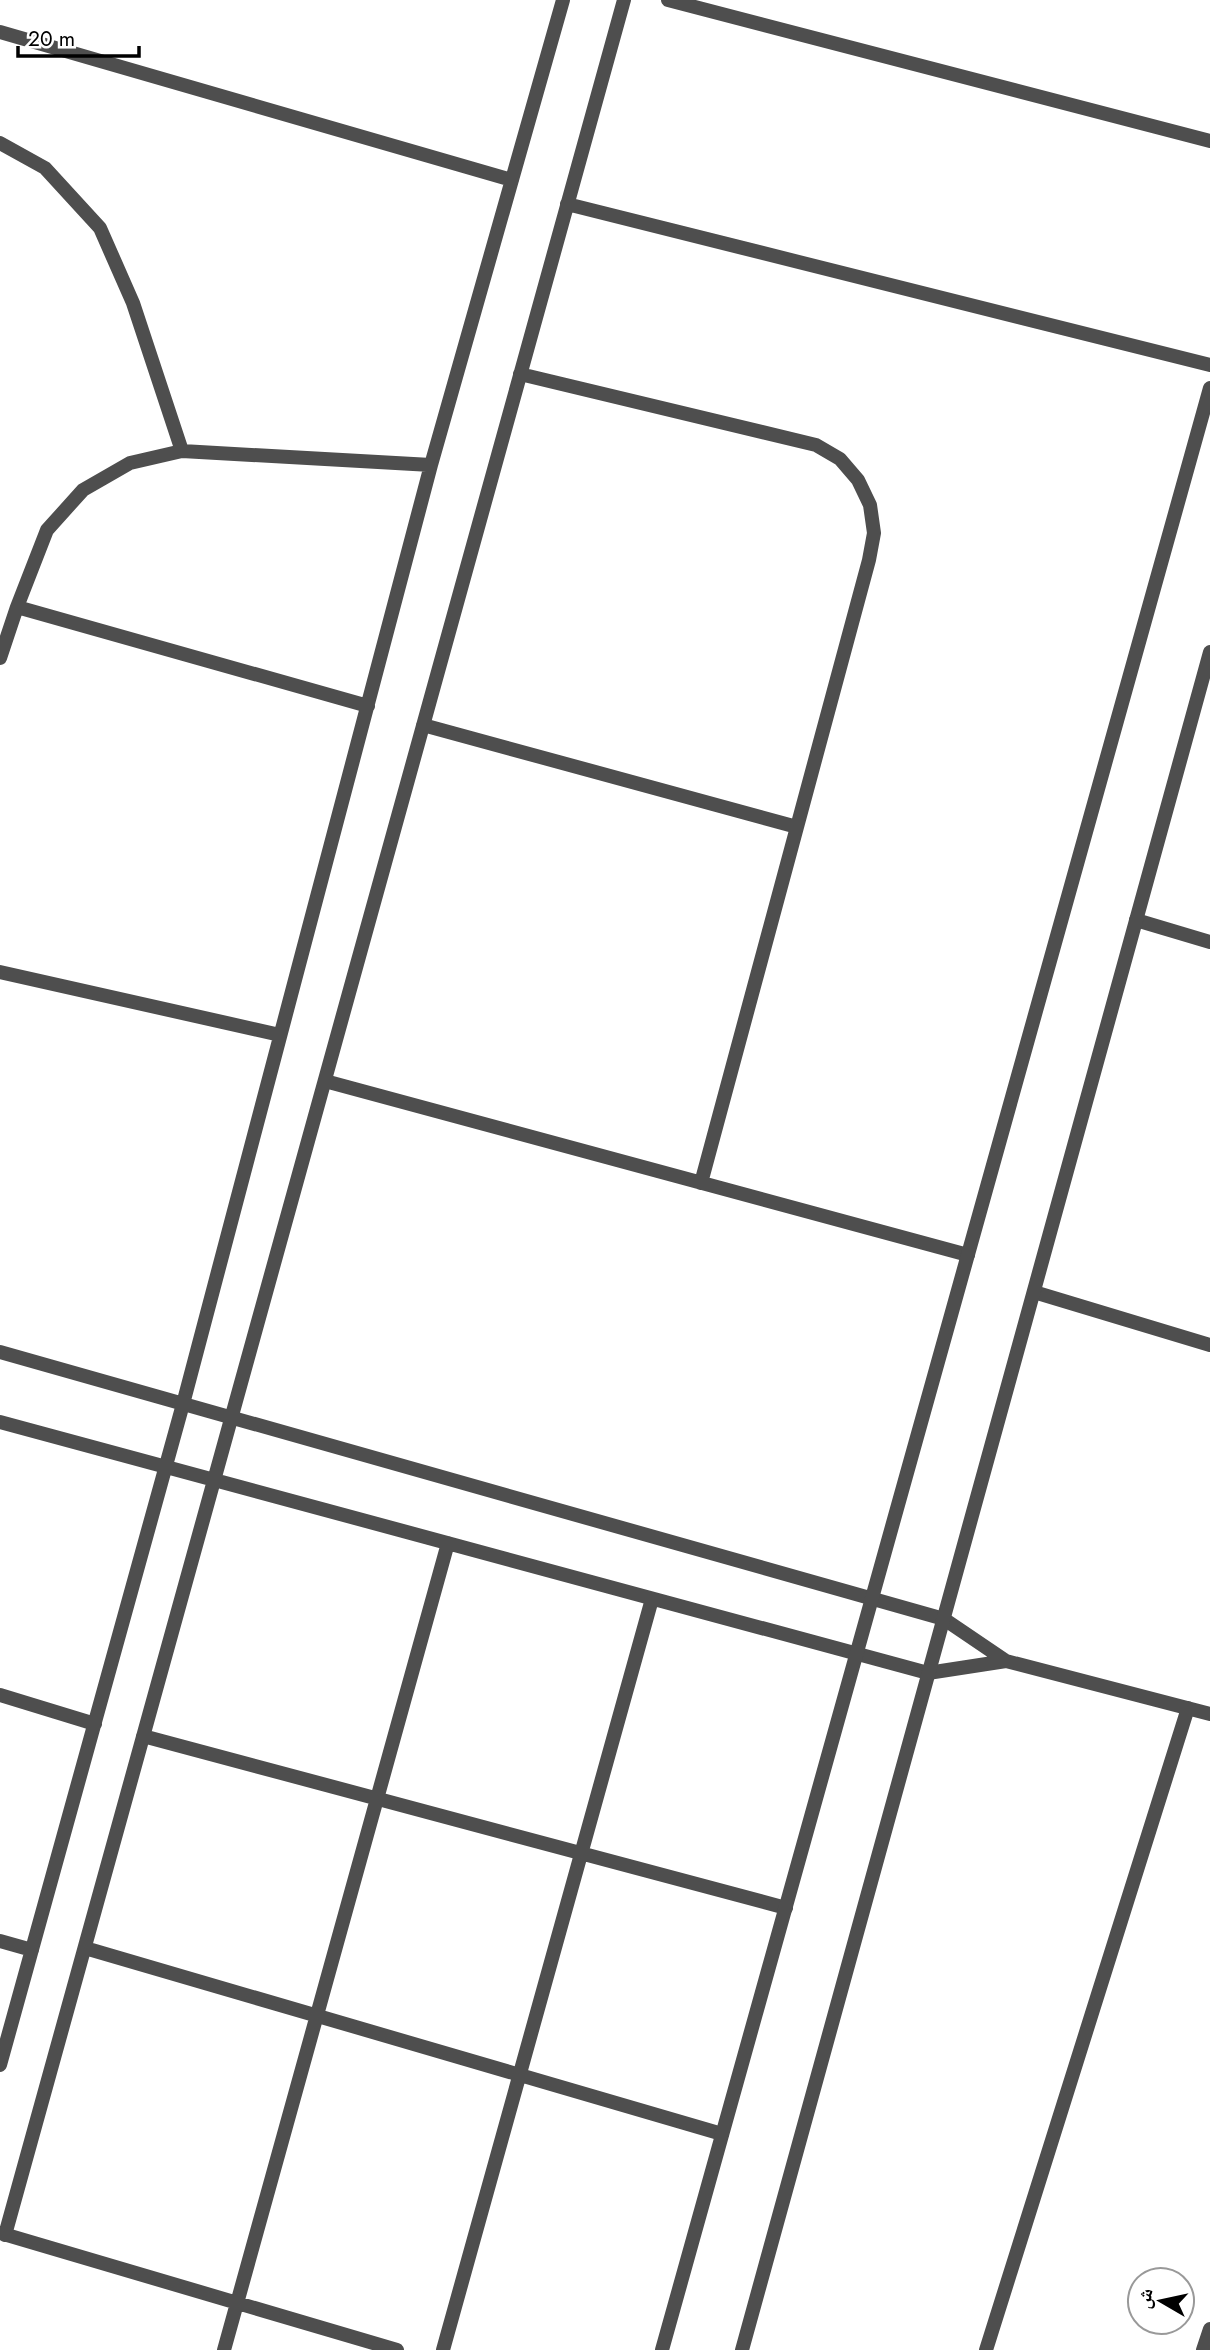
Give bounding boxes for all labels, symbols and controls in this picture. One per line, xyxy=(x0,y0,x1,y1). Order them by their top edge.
scale bar xyxy=(18,14,138,58)
text: 20 m xyxy=(28,24,75,54)
north arrow xyxy=(1126,2266,1196,2336)
text: ش xyxy=(1130,2286,1160,2310)

